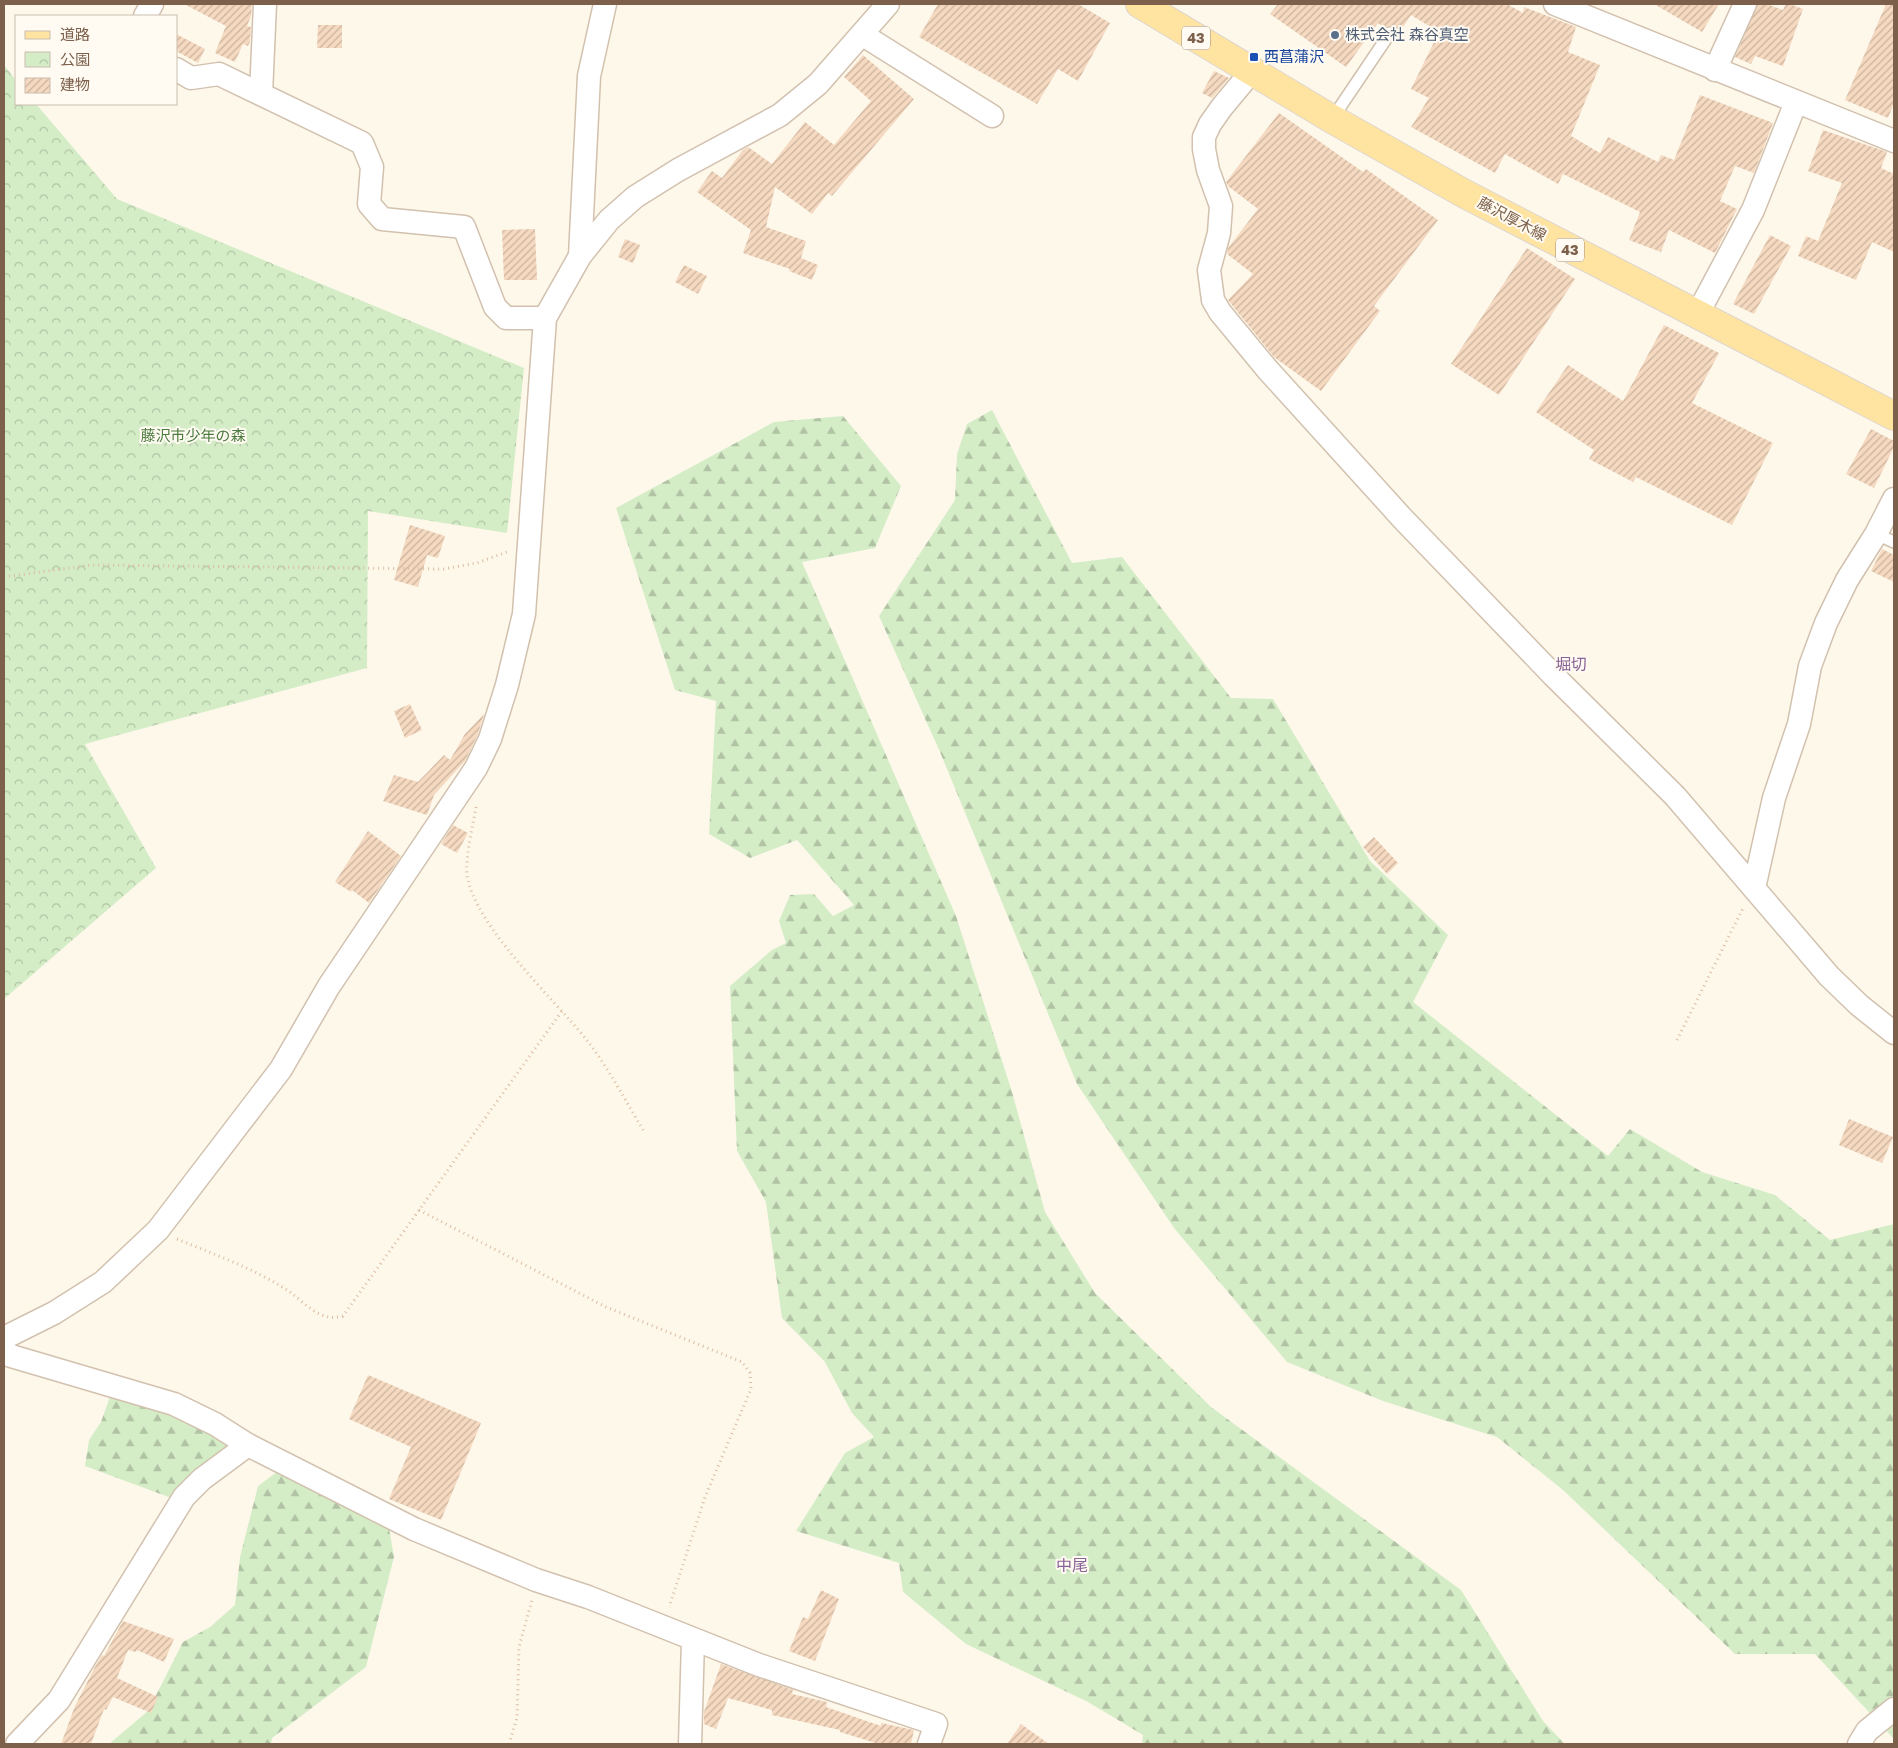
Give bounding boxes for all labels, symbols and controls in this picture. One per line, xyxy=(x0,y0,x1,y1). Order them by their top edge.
legend xyxy=(15,15,178,105)
text: 道路 xyxy=(60,25,90,43)
place label: 株式会社 森谷真空 xyxy=(1345,25,1469,43)
road number: 43 xyxy=(1182,26,1210,49)
marker: 株式会社 森谷真空 xyxy=(1329,29,1341,41)
place label: 西菖蒲沢 xyxy=(1264,47,1324,65)
text: 公園 xyxy=(60,50,90,68)
marker: 西菖蒲沢 xyxy=(1248,51,1260,63)
text: 建物 xyxy=(60,75,90,93)
street label: 藤沢厚木線 xyxy=(1475,193,1550,244)
road number: 43 xyxy=(1556,238,1584,262)
park label: 藤沢市少年の森 xyxy=(140,426,246,444)
district label: 堀切 xyxy=(1555,654,1587,674)
district label: 中尾 xyxy=(1056,1555,1088,1575)

